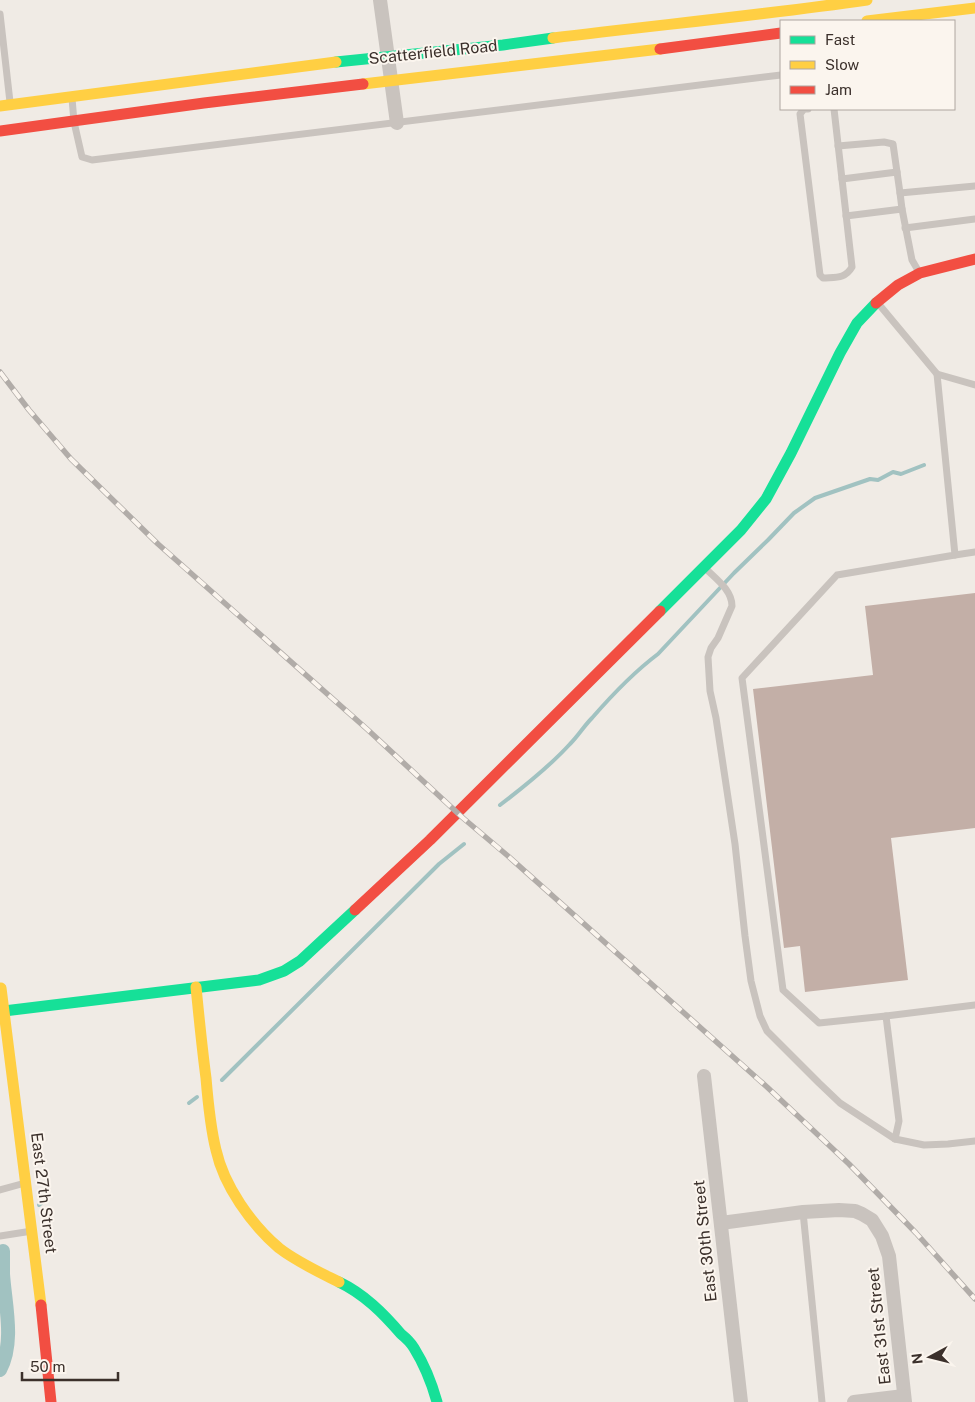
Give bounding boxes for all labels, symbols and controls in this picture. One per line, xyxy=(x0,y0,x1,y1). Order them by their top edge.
legend xyxy=(780,20,955,110)
text: Fast xyxy=(825,31,855,48)
street label: Scatterfield Road xyxy=(368,36,498,68)
text: Slow xyxy=(825,56,860,73)
text: Jam xyxy=(825,81,852,98)
street label: East 27th Street xyxy=(27,1131,61,1255)
street label: East 30th Street xyxy=(689,1179,721,1303)
street label: East 31st Street xyxy=(863,1266,895,1386)
north arrow xyxy=(905,1332,955,1382)
scale bar xyxy=(22,1350,119,1382)
text: N xyxy=(908,1352,926,1365)
text: 50 m xyxy=(30,1358,65,1375)

